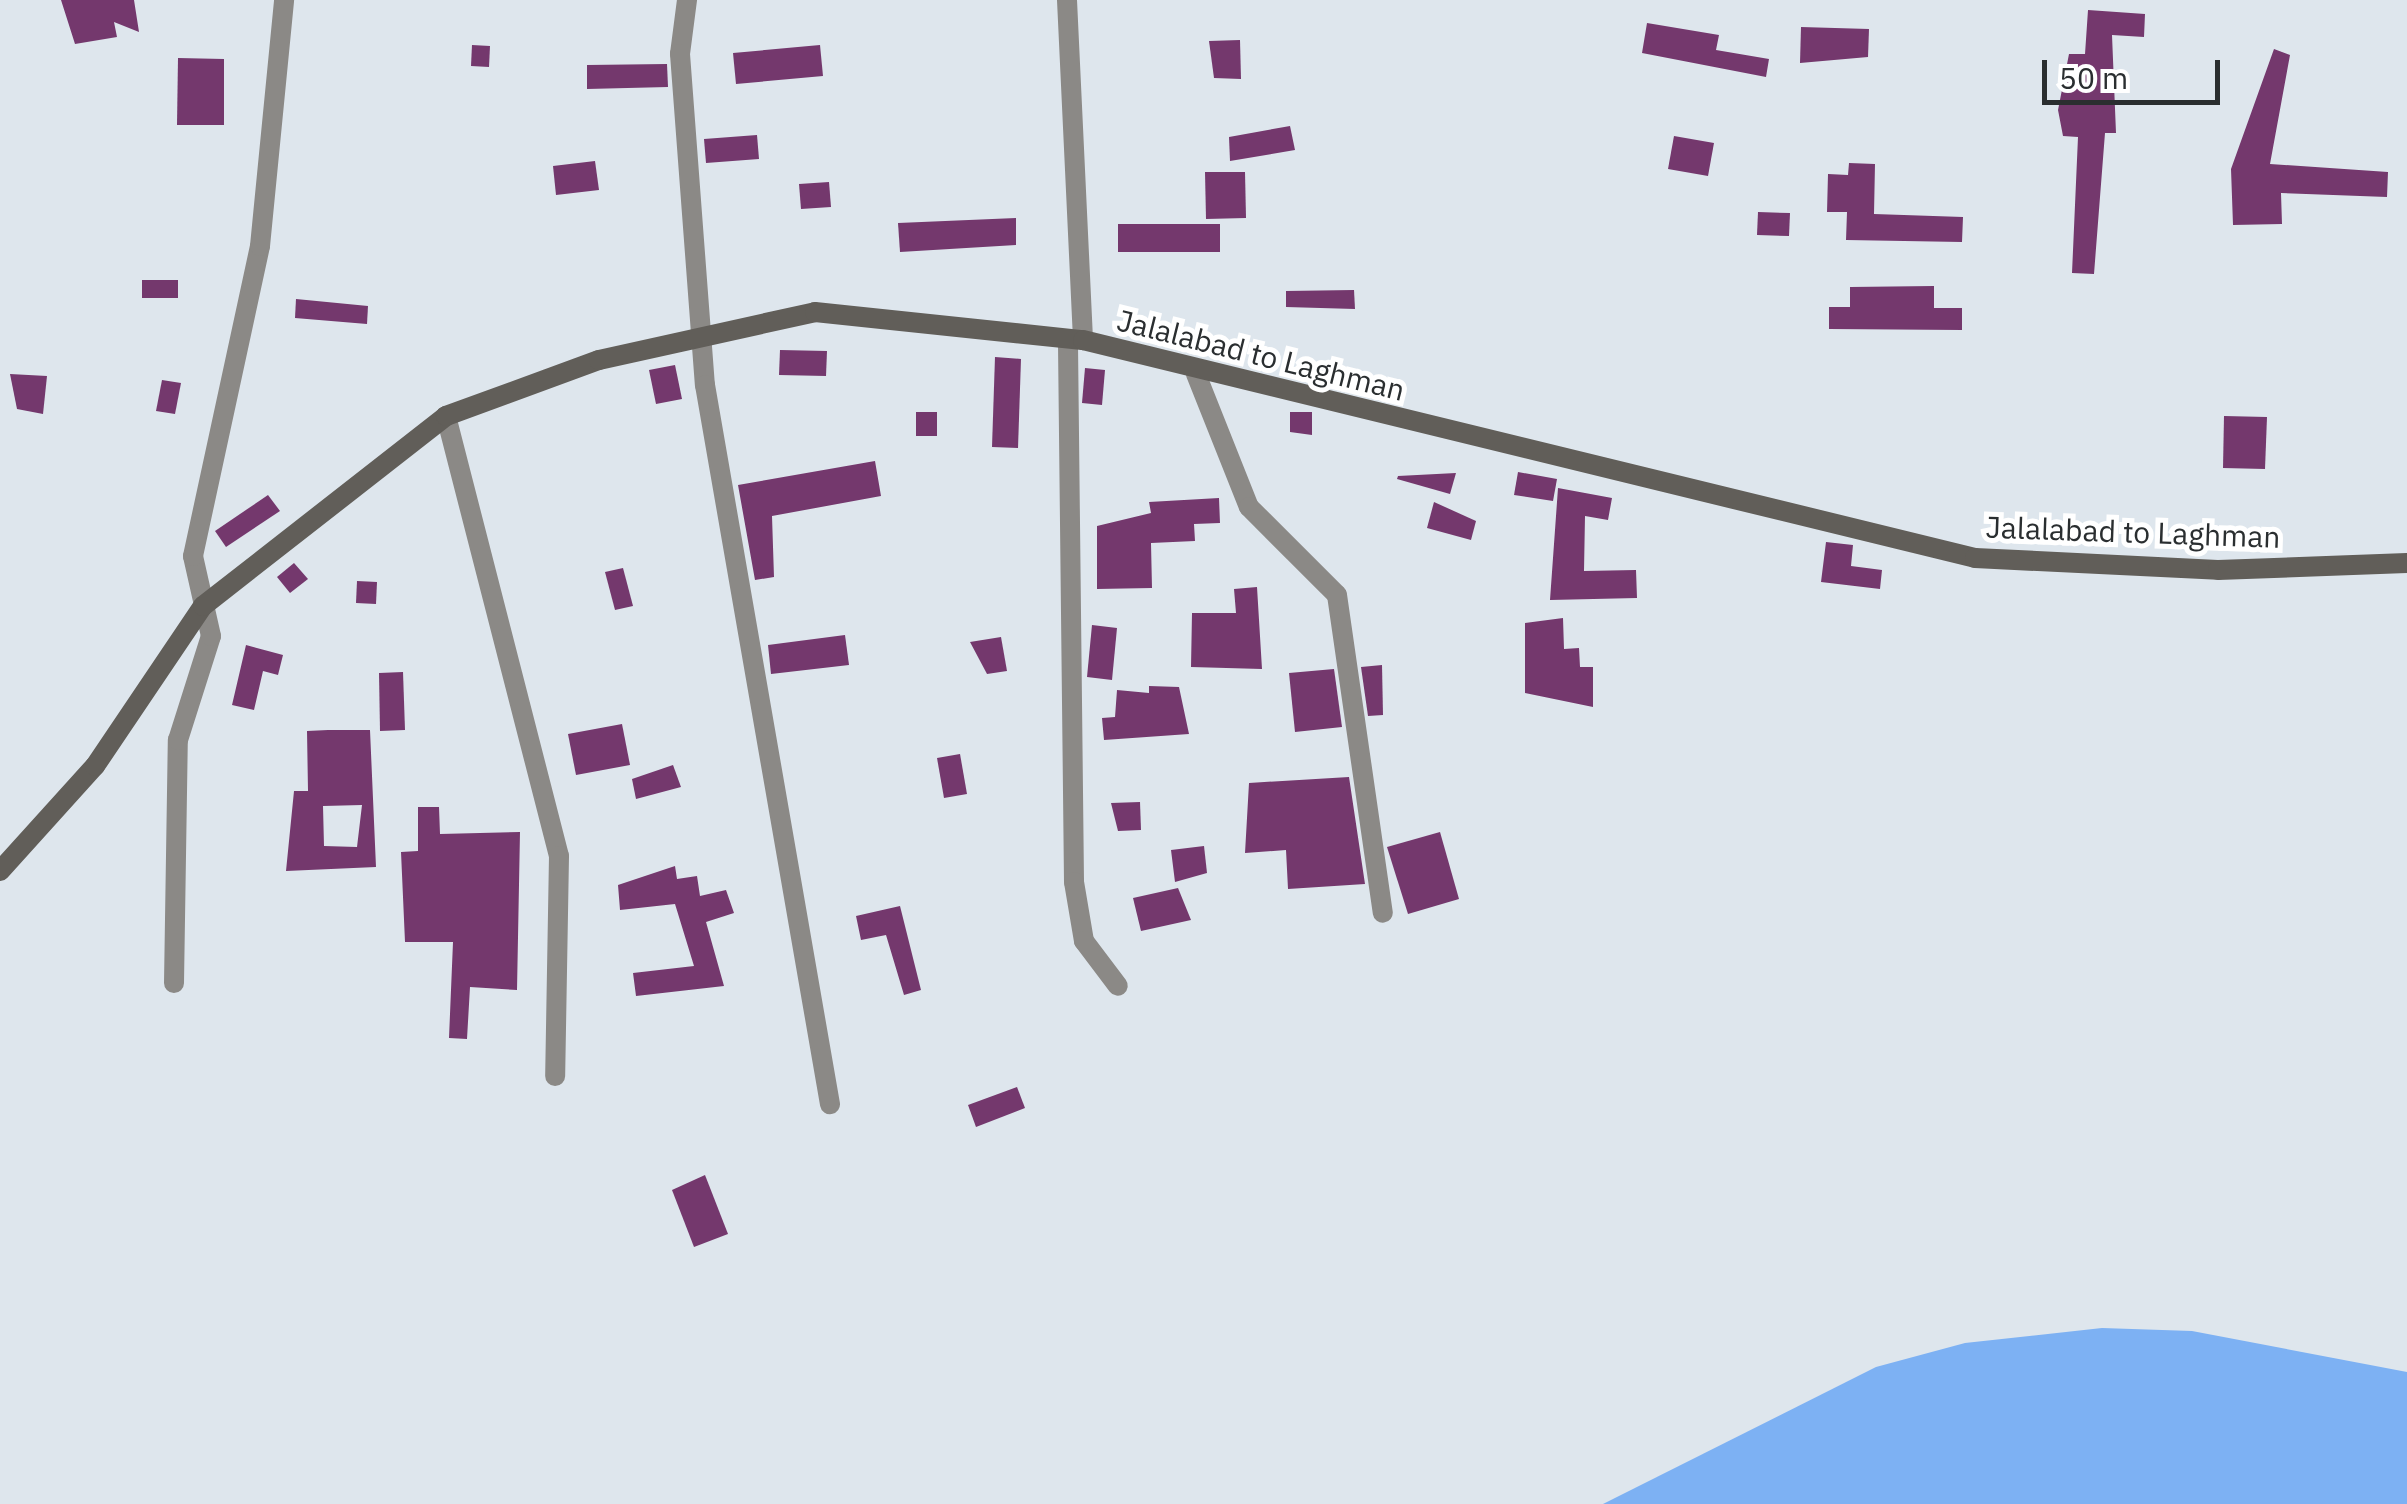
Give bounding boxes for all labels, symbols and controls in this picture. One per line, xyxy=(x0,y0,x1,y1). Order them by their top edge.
scale bar xyxy=(2047,40,2224,102)
text: 50 m xyxy=(2059,58,2128,97)
street label: Jalalabad to Laghman xyxy=(1114,302,1408,408)
street label: Jalalabad to Laghman xyxy=(1985,509,2281,555)

